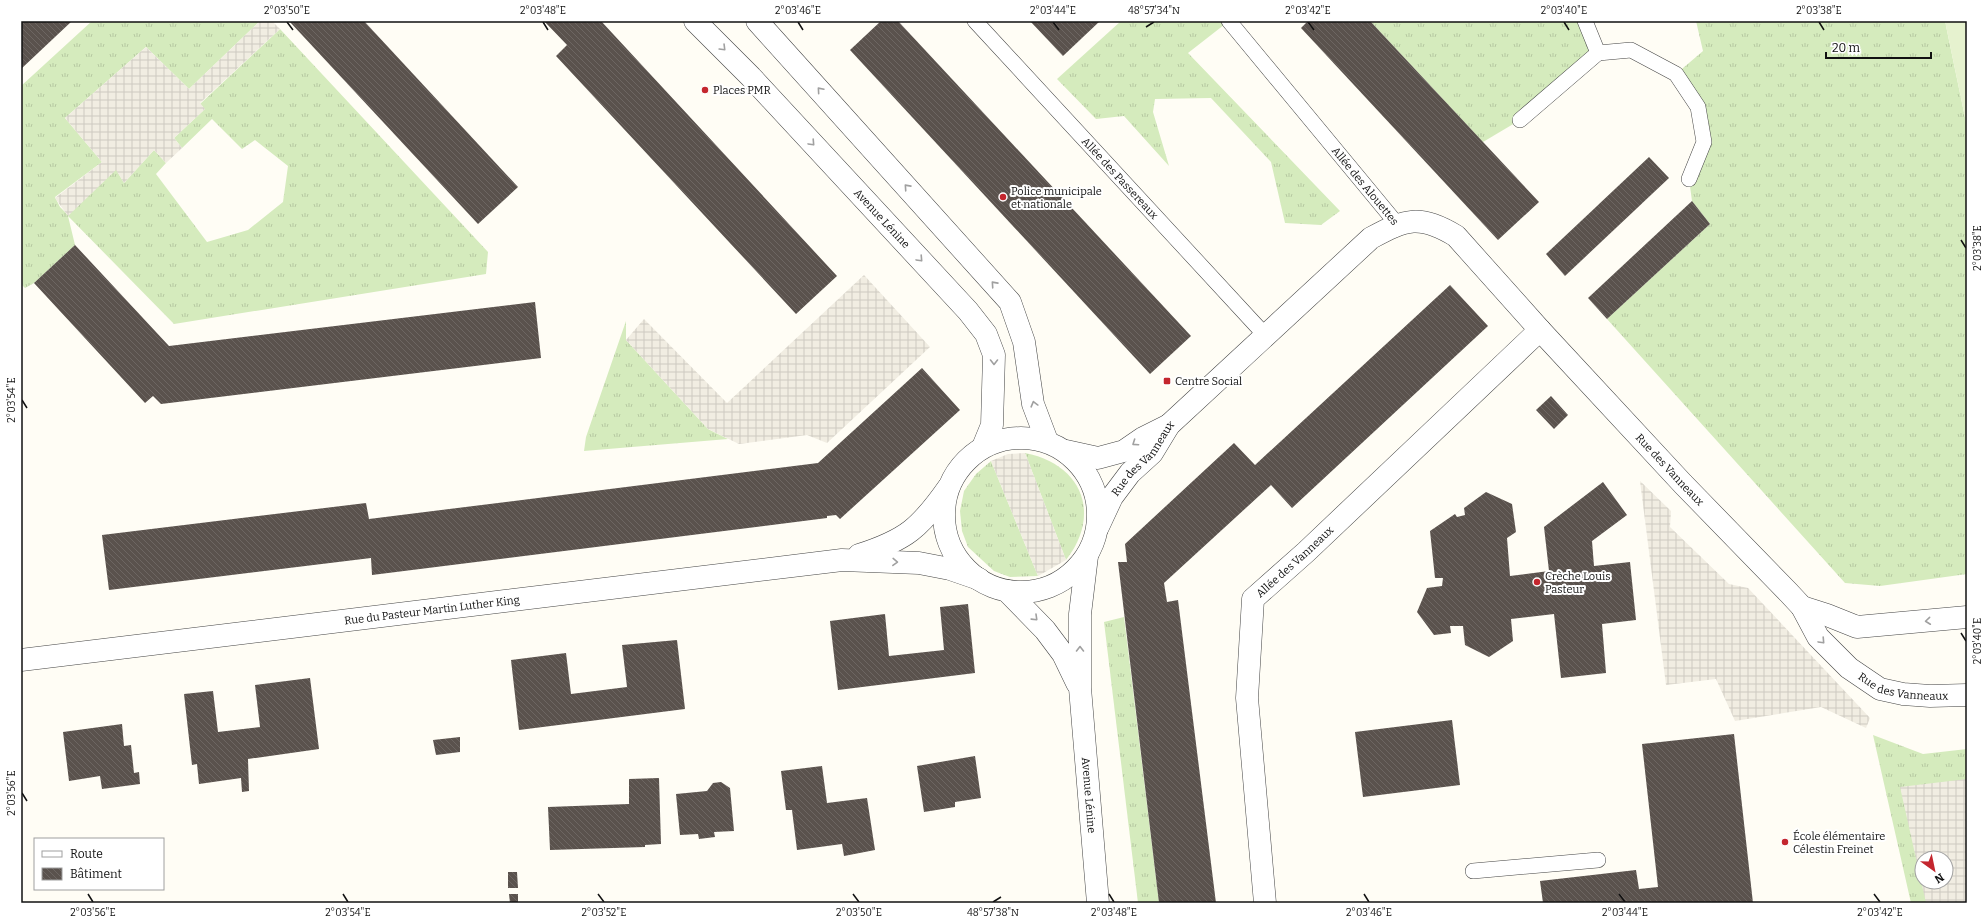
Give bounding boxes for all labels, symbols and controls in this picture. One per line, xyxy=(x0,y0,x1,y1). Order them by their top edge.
text: 2°03'50"E xyxy=(264,5,310,17)
text: 2°03'48"E xyxy=(520,5,566,17)
text: 2°03'46"E xyxy=(775,5,821,17)
text: 2°03'44"E xyxy=(1030,5,1076,17)
text: 48°57'34"N xyxy=(1128,5,1180,17)
text: 2°03'42"E xyxy=(1285,5,1331,17)
text: 2°03'40"E xyxy=(1541,5,1587,17)
text: 2°03'38"E xyxy=(1796,5,1842,17)
scale bar xyxy=(1826,34,1931,60)
text: 20 m xyxy=(1832,41,1861,55)
one-way arrow xyxy=(718,44,726,51)
place label: Places PMR xyxy=(713,84,771,97)
marker: Places PMR xyxy=(700,85,710,95)
one-way arrow xyxy=(817,87,825,95)
street label: Allée des Passereaux xyxy=(1079,135,1161,222)
one-way arrow xyxy=(808,138,815,146)
street label: Allée des Alouettes xyxy=(1329,145,1401,228)
one-way arrow xyxy=(904,184,912,192)
place label: Police municipale et nationale xyxy=(1011,185,1102,211)
street label: Avenue Lénine xyxy=(851,186,912,251)
marker: Police municipale et nationale xyxy=(998,192,1008,202)
text: 2°03'38"E xyxy=(1972,225,1984,271)
one-way arrow xyxy=(915,254,922,262)
one-way arrow xyxy=(991,281,998,288)
one-way arrow xyxy=(990,359,998,365)
place label: Centre Social xyxy=(1175,375,1242,388)
marker: Centre Social xyxy=(1162,376,1172,386)
text: 2°03'54"E xyxy=(6,377,18,423)
one-way arrow xyxy=(1030,401,1039,408)
street label: Rue des Vanneaux xyxy=(1109,418,1177,499)
street label: Rue des Vanneaux xyxy=(1633,431,1706,508)
one-way arrow xyxy=(1132,438,1139,446)
street label: Allée des Vanneaux xyxy=(1254,523,1336,600)
one-way arrow xyxy=(892,558,898,566)
place label: Crèche Louis Pasteur xyxy=(1545,570,1611,596)
marker: Crèche Louis Pasteur xyxy=(1532,577,1542,587)
street label: Rue du Pasteur Martin Luther King xyxy=(344,593,520,628)
one-way arrow xyxy=(1030,613,1038,621)
one-way arrow xyxy=(1925,616,1931,625)
text: 2°03'40"E xyxy=(1972,618,1984,664)
one-way arrow xyxy=(1817,636,1824,644)
one-way arrow xyxy=(1076,646,1084,652)
street label: Rue des Vanneaux xyxy=(1856,670,1948,703)
street label: Avenue Lénine xyxy=(1079,757,1098,834)
text: 2°03'56"E xyxy=(6,770,18,816)
place label: École élémentaire Célestin Freinet xyxy=(1793,829,1885,856)
marker: École élémentaire Célestin Freinet xyxy=(1780,837,1790,847)
legend xyxy=(34,838,164,890)
text: Route xyxy=(70,847,103,861)
north arrow xyxy=(1914,850,1954,890)
text: Bâtiment xyxy=(70,867,123,881)
text: N xyxy=(1932,870,1946,886)
text: 2°03'56"E xyxy=(70,907,116,919)
text: 2°03'54"E xyxy=(325,907,371,919)
text: 2°03'52"E xyxy=(582,907,626,919)
text: 2°03'50"E xyxy=(836,907,882,919)
text: 48°57'38"N xyxy=(967,907,1019,919)
text: 2°03'48"E xyxy=(1091,907,1137,919)
text: 2°03'46"E xyxy=(1346,907,1392,919)
text: 2°03'44"E xyxy=(1602,907,1648,919)
text: 2°03'42"E xyxy=(1857,907,1903,919)

